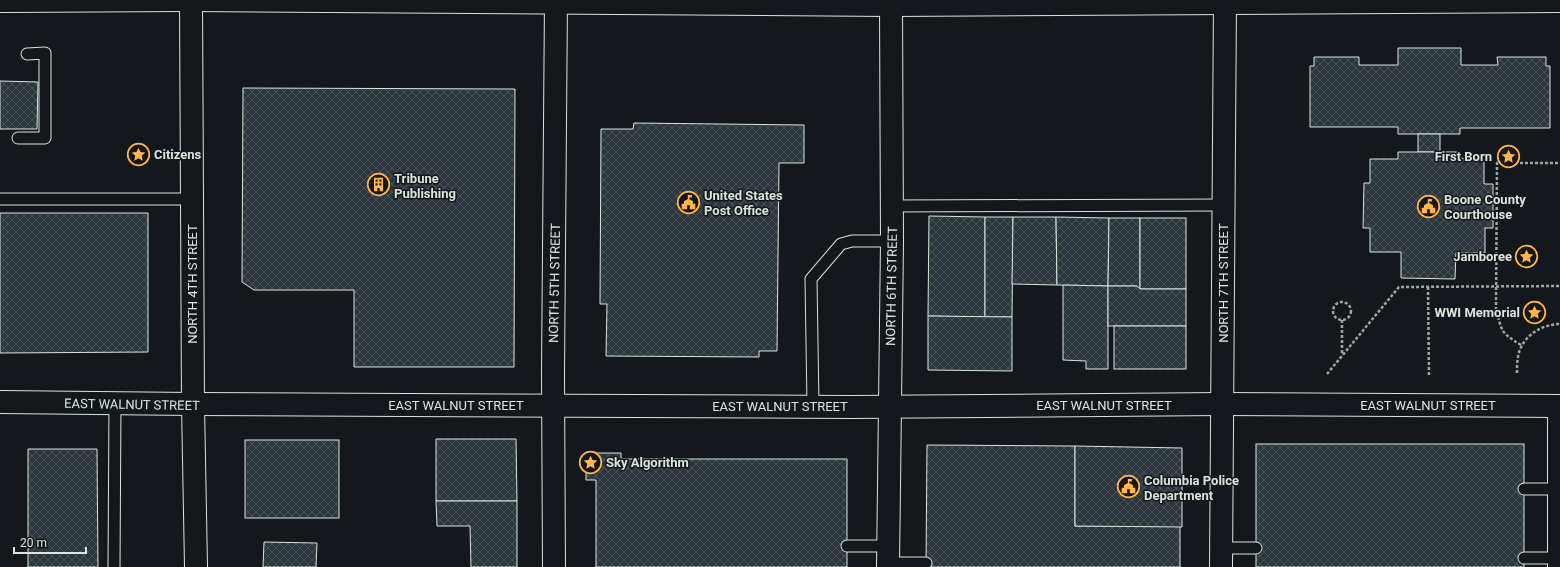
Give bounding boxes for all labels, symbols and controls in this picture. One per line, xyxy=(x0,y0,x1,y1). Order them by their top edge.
place icon: Citizens xyxy=(125,141,151,167)
place icon: First Born xyxy=(1495,143,1521,169)
place label: Citizens xyxy=(154,147,202,162)
place label: First Born xyxy=(1435,149,1492,164)
place label: Tribune Publishing xyxy=(394,171,456,201)
building icon: Tribune Publishing xyxy=(365,172,391,198)
place label: United States Post Office xyxy=(704,188,783,218)
public building icon: United States Post Office xyxy=(676,189,702,215)
place label: Boone County Courthouse xyxy=(1444,192,1526,222)
public building icon: Boone County Courthouse xyxy=(1415,193,1441,219)
street label: NORTH 5TH STREET xyxy=(546,223,563,343)
street label: NORTH 7TH STREET xyxy=(1216,223,1231,343)
street label: NORTH 4TH STREET xyxy=(185,224,200,344)
street label: NORTH 6TH STREET xyxy=(883,226,900,346)
place icon: Jamboree xyxy=(1514,243,1540,269)
place label: Jamboree xyxy=(1453,249,1512,264)
place icon: WWI Memorial xyxy=(1522,299,1548,325)
place label: WWI Memorial xyxy=(1435,305,1520,320)
street label: EAST WALNUT STREET xyxy=(64,396,200,413)
street label: EAST WALNUT STREET xyxy=(388,398,524,413)
street label: EAST WALNUT STREET xyxy=(1036,398,1172,413)
street label: EAST WALNUT STREET xyxy=(1360,398,1496,413)
street label: EAST WALNUT STREET xyxy=(712,399,848,414)
place icon: Sky Algorithm xyxy=(578,449,604,475)
place label: Sky Algorithm xyxy=(606,455,689,470)
place label: Columbia Police Department xyxy=(1144,473,1239,503)
public building icon: Columbia Police Department xyxy=(1115,474,1141,500)
scale bar xyxy=(14,529,86,555)
text: 20 m xyxy=(20,536,47,550)

